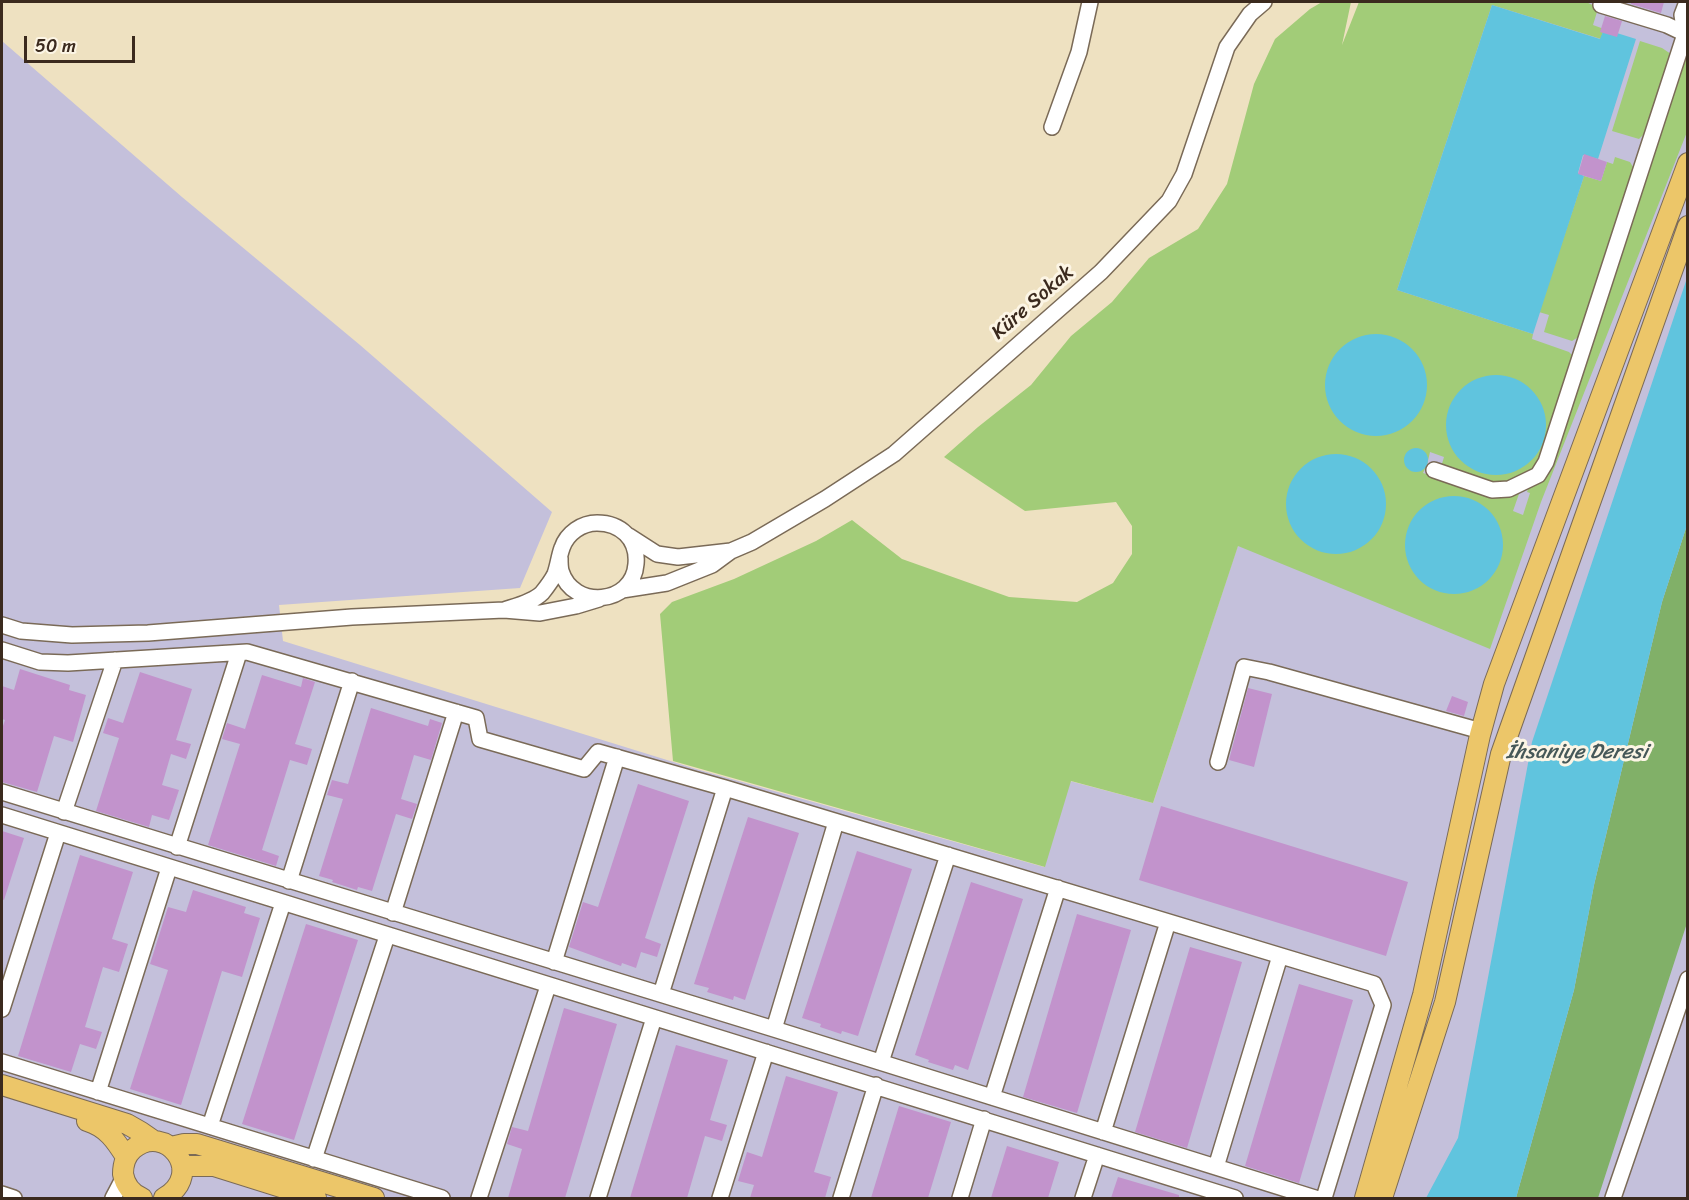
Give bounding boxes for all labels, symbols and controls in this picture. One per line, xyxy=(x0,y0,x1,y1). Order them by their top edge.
scale bar xyxy=(27,24,138,62)
text: 50 m xyxy=(35,30,76,62)
street label: Küre Sokak xyxy=(987,261,1079,345)
water label: İhsaniye Deresi xyxy=(1506,740,1648,766)

